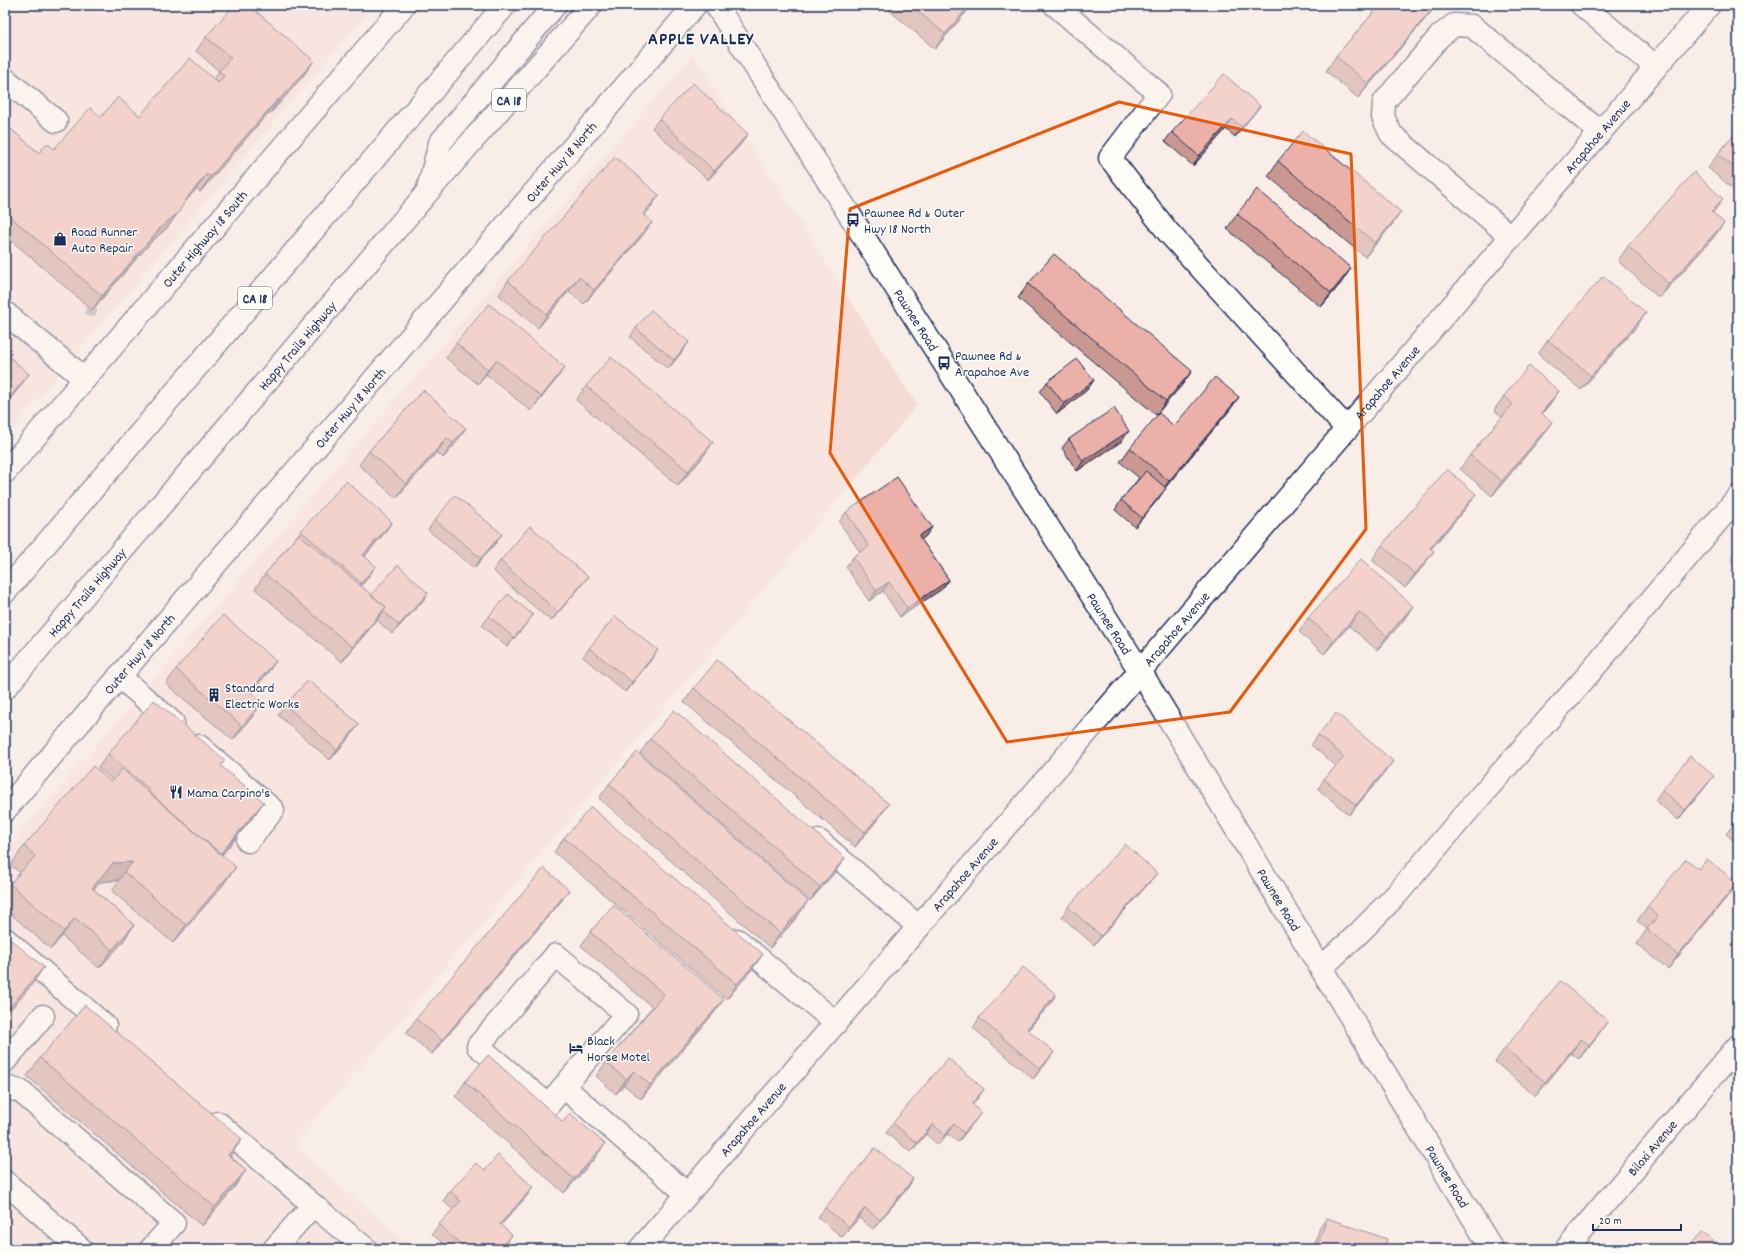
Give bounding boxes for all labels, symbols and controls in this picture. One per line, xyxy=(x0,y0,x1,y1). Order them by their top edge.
district label: APPLE VALLEY xyxy=(648,28,754,53)
road number: CA 18 xyxy=(492,89,526,111)
street label: Arapahoe Avenue xyxy=(1561,95,1636,179)
street label: Outer Hwy 18 North xyxy=(522,118,603,208)
street label: Outer Highway 18 South xyxy=(159,187,253,293)
place label: Pawnee Rd & Outer Hwy 18 North xyxy=(864,204,965,240)
bus stop icon: Pawnee Rd & Outer Hwy 18 North xyxy=(845,212,861,228)
place label: Road Runner Auto Repair xyxy=(71,223,138,259)
shop icon: Road Runner Auto Repair xyxy=(52,231,68,247)
street label: Pawnee Road xyxy=(887,286,942,356)
road number: CA 18 xyxy=(238,287,272,309)
street label: Happy Trails Highway xyxy=(255,298,342,396)
street label: Arapahoe Avenue xyxy=(1350,342,1426,425)
place label: Pawnee Rd & Arapahoe Ave xyxy=(955,347,1029,383)
bus stop icon: Pawnee Rd & Arapahoe Ave xyxy=(936,355,952,371)
street label: Outer Hwy 18 North xyxy=(311,364,392,454)
street label: Happy Trails Highway xyxy=(44,544,132,642)
street label: Arapahoe Avenue xyxy=(1140,588,1216,672)
street label: Pawnee Road xyxy=(1081,589,1135,659)
street label: Outer Hwy 18 North xyxy=(100,610,181,700)
place label: Standard Electric Works xyxy=(225,679,299,715)
building icon: Standard Electric Works xyxy=(206,687,222,703)
restaurant icon: Mama Carpino's xyxy=(168,784,184,800)
place label: Mama Carpino's xyxy=(187,784,270,804)
street label: Arapahoe Avenue xyxy=(928,834,1004,917)
street label: Pawnee Road xyxy=(1251,865,1304,936)
place label: Black Horse Motel xyxy=(587,1032,651,1068)
hotel icon: Black Horse Motel xyxy=(568,1040,584,1056)
street label: Arapahoe Avenue xyxy=(716,1079,792,1162)
street label: Biloxi Avenue xyxy=(1624,1116,1683,1181)
street label: Pawnee Road xyxy=(1419,1142,1473,1212)
scale bar xyxy=(1593,1206,1681,1232)
text: 20 m xyxy=(1599,1213,1622,1230)

